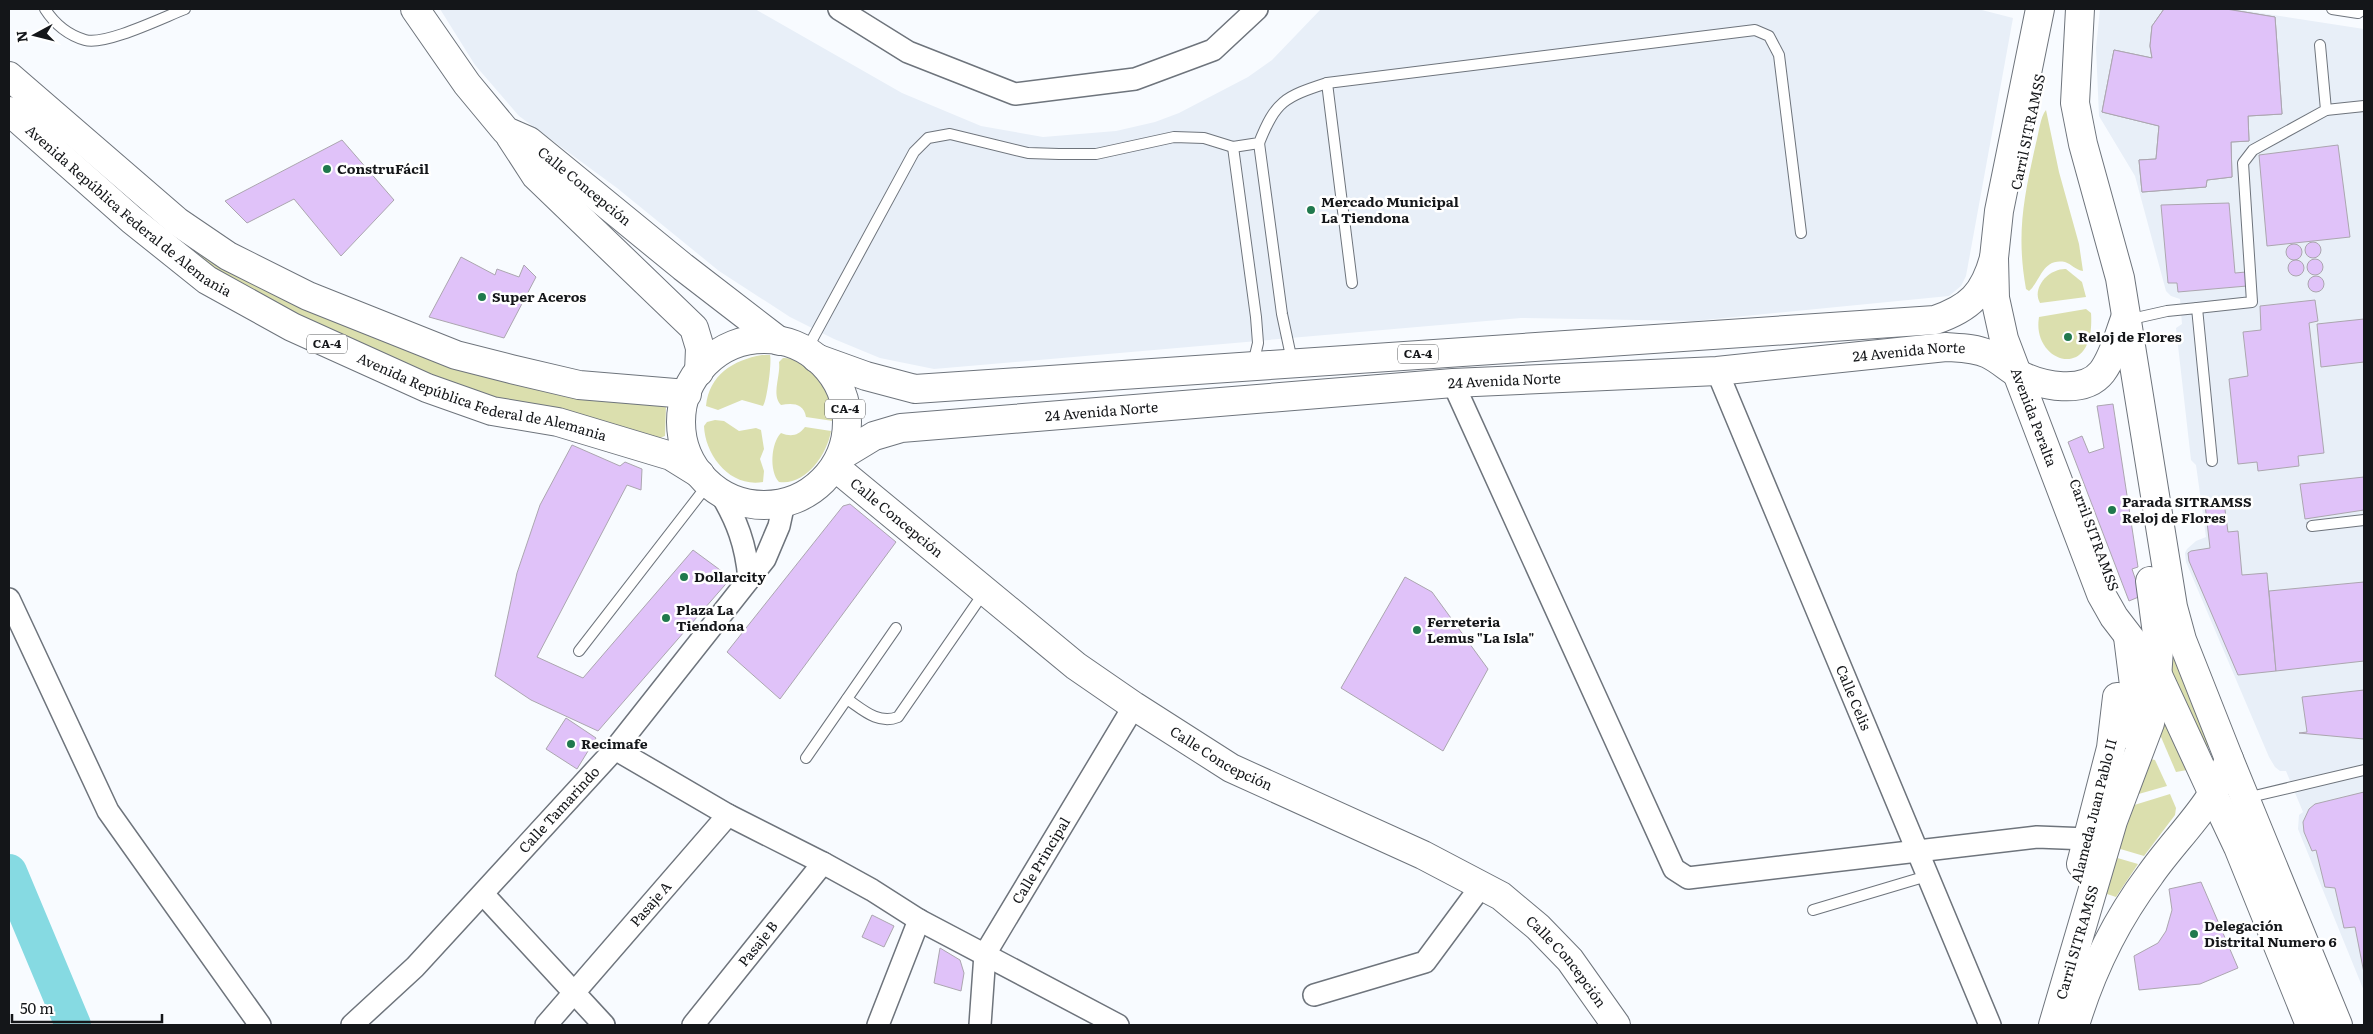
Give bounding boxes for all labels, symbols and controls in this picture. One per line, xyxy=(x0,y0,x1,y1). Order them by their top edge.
north arrow xyxy=(10,10,60,60)
text: N xyxy=(10,29,32,44)
street label: Carril SITRAMSS xyxy=(2005,72,2049,192)
street label: Avenida República Federal de Alemania xyxy=(22,119,236,301)
street label: Calle Concepción xyxy=(534,141,636,230)
place label: ConstruFácil xyxy=(337,158,429,178)
marker: ConstruFácil xyxy=(321,163,333,175)
place label: Mercado Municipal La Tiendona xyxy=(1321,191,1459,227)
marker: Mercado Municipal La Tiendona xyxy=(1305,204,1317,216)
place label: Super Aceros xyxy=(492,286,586,306)
marker: Super Aceros xyxy=(476,291,488,303)
place label: Reloj de Flores xyxy=(2078,326,2182,346)
marker: Reloj de Flores xyxy=(2062,331,2074,343)
road number: CA-4 xyxy=(307,334,347,354)
street label: 24 Avenida Norte xyxy=(1852,336,1966,366)
road number: CA-4 xyxy=(1398,344,1438,364)
street label: Avenida República Federal de Alemania xyxy=(354,347,610,445)
street label: Avenida Peralta xyxy=(2007,364,2063,470)
street label: 24 Avenida Norte xyxy=(1447,367,1561,392)
street label: 24 Avenida Norte xyxy=(1044,396,1159,425)
road number: CA-4 xyxy=(825,399,865,418)
street label: Calle Concepción xyxy=(846,473,948,562)
street label: Carril SITRAMSS xyxy=(2065,476,2125,594)
place label: Parada SITRAMSS Reloj de Flores xyxy=(2122,491,2252,527)
marker: Parada SITRAMSS Reloj de Flores xyxy=(2106,504,2118,516)
place label: Dollarcity xyxy=(694,566,766,586)
marker: Dollarcity xyxy=(678,571,690,583)
place label: Plaza La Tiendona xyxy=(676,599,745,635)
place label: Ferreteria Lemus "La Isla" xyxy=(1427,611,1534,647)
marker: Plaza La Tiendona xyxy=(660,612,672,624)
marker: Ferreteria Lemus "La Isla" xyxy=(1411,624,1423,636)
street label: Calle Celis xyxy=(1832,662,1877,733)
street label: Calle Concepción xyxy=(1166,721,1276,795)
place label: Recimafe xyxy=(581,733,648,753)
street label: Alameda Juan Pablo II xyxy=(2065,736,2121,885)
marker: Recimafe xyxy=(565,738,577,750)
street label: Calle Tamarindo xyxy=(513,761,604,857)
street label: Calle Principal xyxy=(1006,813,1074,907)
street label: Pasaje A xyxy=(625,876,676,930)
street label: Carril SITRAMSS xyxy=(2050,883,2103,1002)
street label: Calle Concepción xyxy=(1522,910,1612,1011)
place label: Delegación Distrital Numero 6 xyxy=(2204,915,2337,951)
street label: Pasaje B xyxy=(733,916,782,970)
marker: Delegación Distrital Numero 6 xyxy=(2188,928,2200,940)
scale bar xyxy=(12,992,162,1024)
text: 50 m xyxy=(20,996,54,1019)

